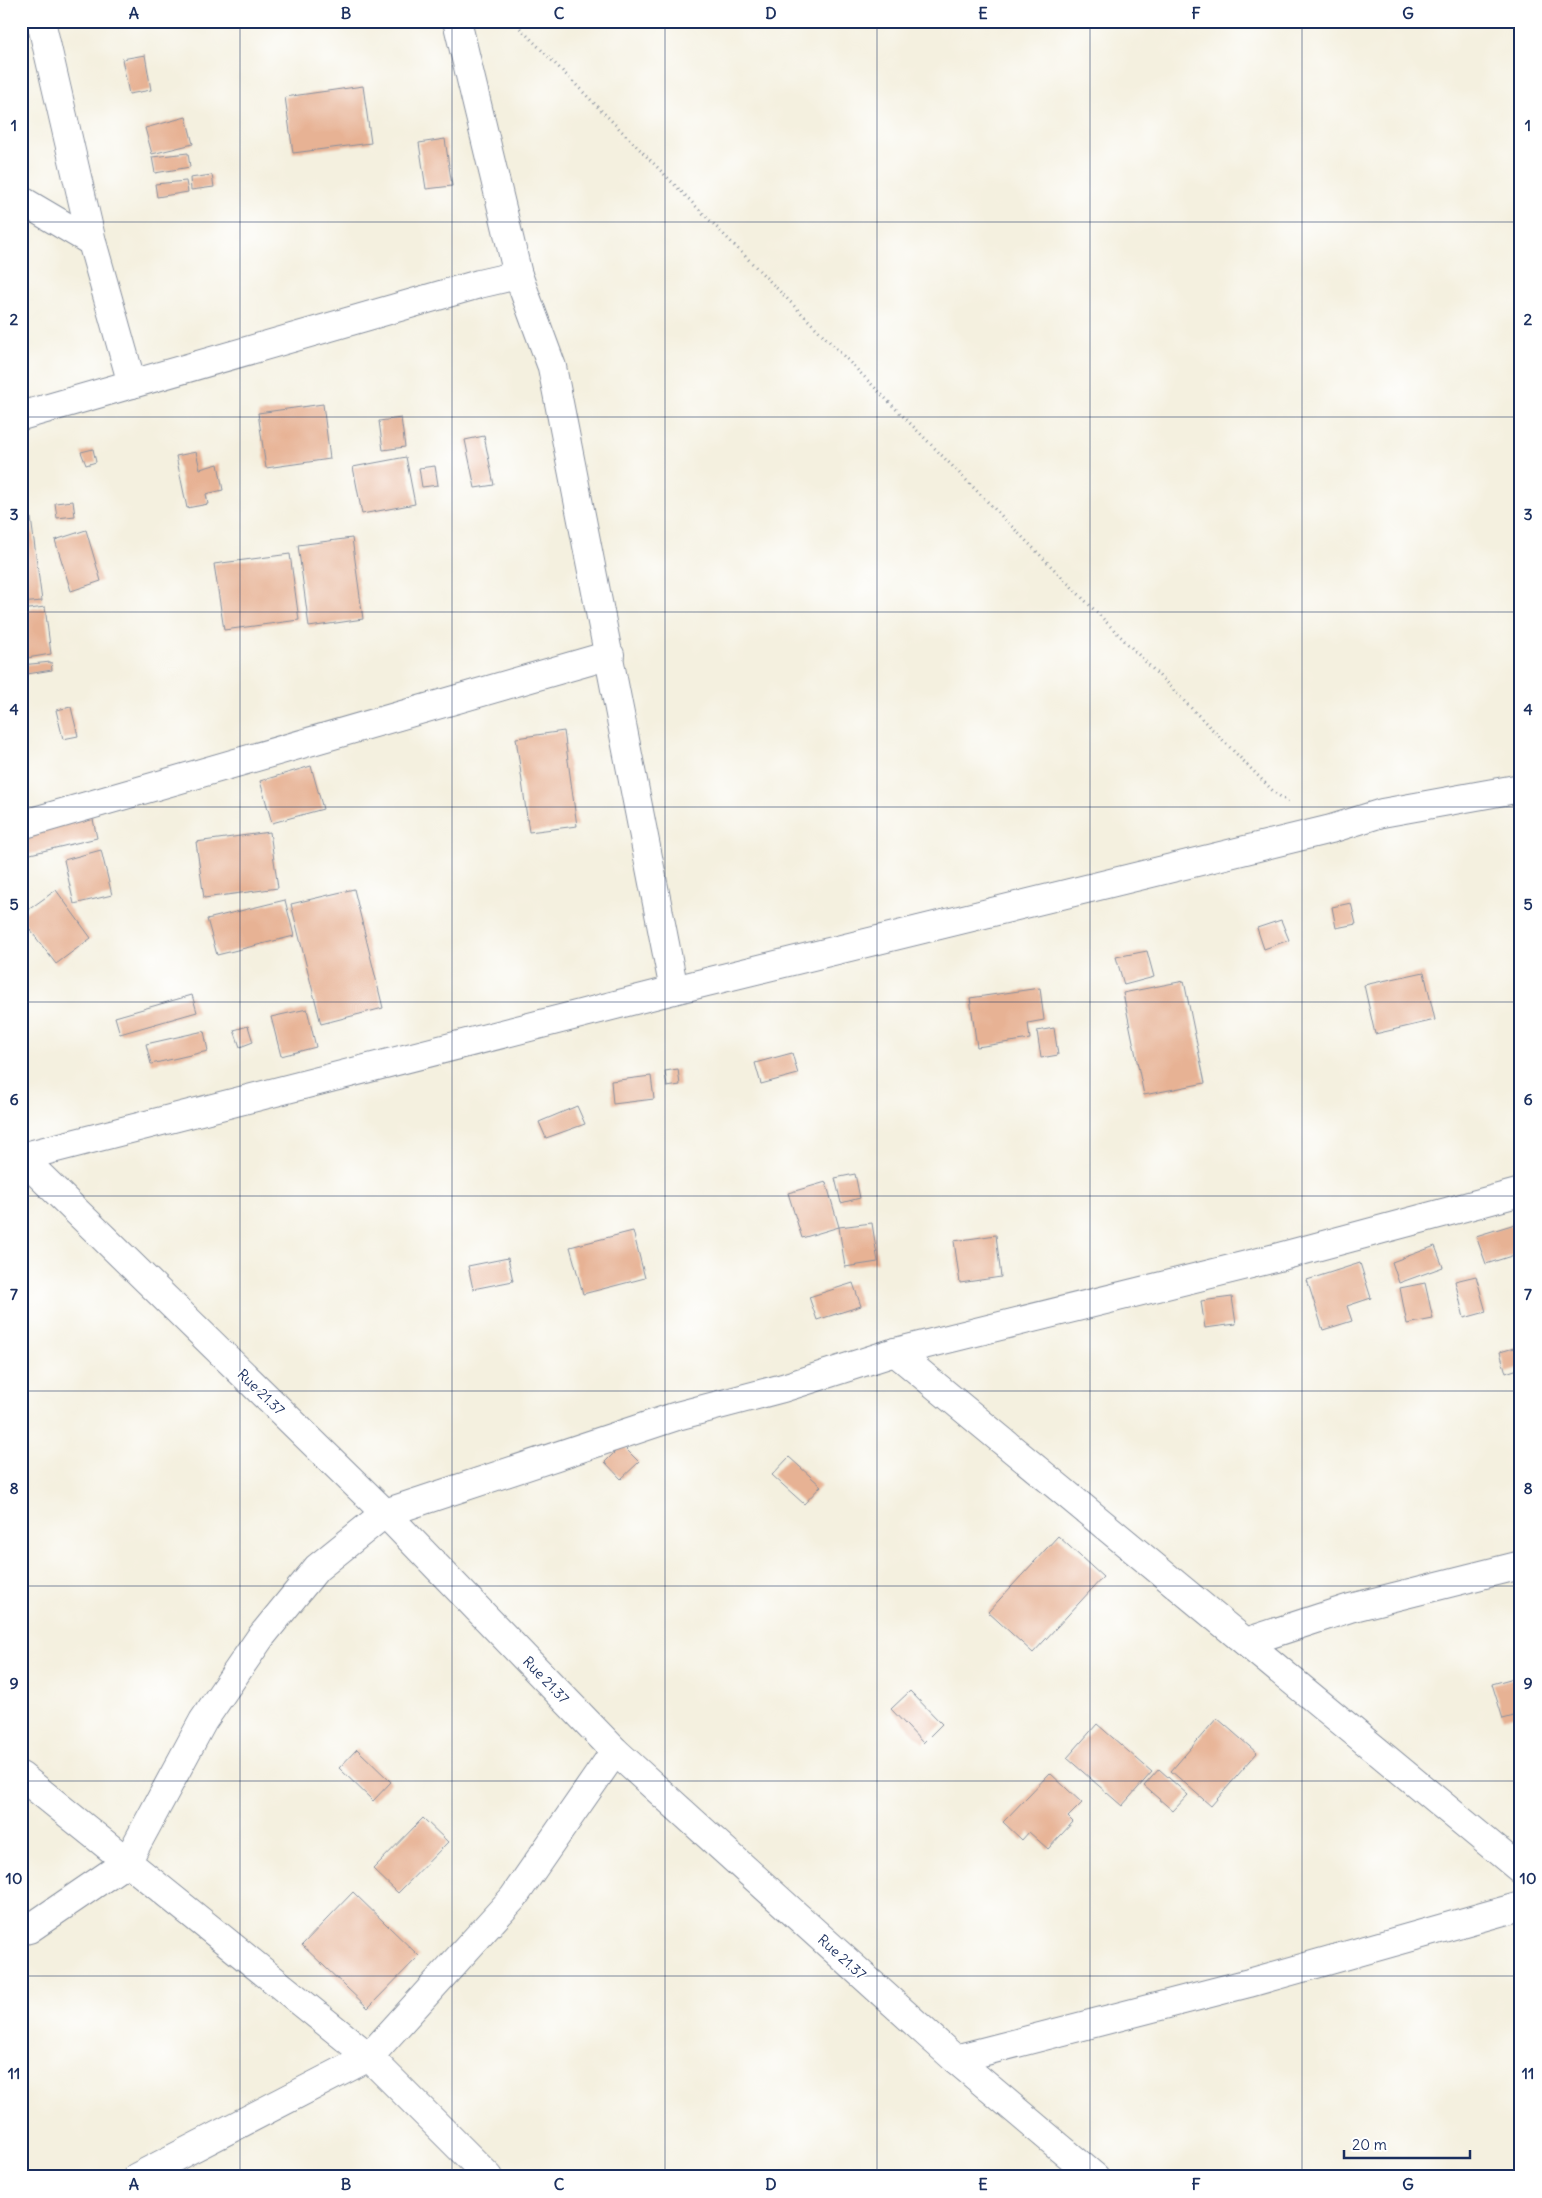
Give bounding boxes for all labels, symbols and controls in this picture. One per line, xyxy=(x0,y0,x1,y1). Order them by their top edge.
text: A xyxy=(129,3,139,23)
text: B xyxy=(341,3,352,23)
text: C xyxy=(554,3,565,23)
text: D xyxy=(765,3,777,23)
text: E xyxy=(978,3,988,23)
text: F xyxy=(1191,3,1201,23)
text: G xyxy=(1402,3,1414,23)
text: 1 xyxy=(11,115,17,135)
text: 1 xyxy=(1525,115,1531,135)
text: 2 xyxy=(10,309,19,329)
text: 2 xyxy=(1524,309,1533,329)
text: 3 xyxy=(9,504,19,524)
text: 3 xyxy=(1523,504,1533,524)
text: 4 xyxy=(9,699,19,719)
text: 4 xyxy=(1523,699,1533,719)
text: 5 xyxy=(9,894,19,914)
text: 5 xyxy=(1523,894,1533,914)
text: 6 xyxy=(9,1089,19,1109)
text: 6 xyxy=(1523,1089,1533,1109)
text: 7 xyxy=(10,1284,18,1304)
text: 7 xyxy=(1524,1284,1532,1304)
street label: Rue 21.37 xyxy=(234,1365,288,1419)
text: 8 xyxy=(9,1478,19,1498)
text: 8 xyxy=(1523,1478,1533,1498)
street label: Rue 21.37 xyxy=(519,1653,573,1707)
text: 9 xyxy=(9,1673,19,1693)
text: 9 xyxy=(1523,1673,1533,1693)
text: 10 xyxy=(6,1868,22,1888)
text: 10 xyxy=(1520,1868,1536,1888)
street label: Rue 21.37 xyxy=(814,1931,870,1983)
text: 11 xyxy=(8,2063,20,2083)
text: 11 xyxy=(1522,2063,1534,2083)
scale bar xyxy=(1344,2128,1471,2160)
text: 20 m xyxy=(1352,2135,1387,2154)
text: A xyxy=(129,2174,139,2194)
text: B xyxy=(341,2174,352,2194)
text: C xyxy=(554,2174,565,2194)
text: D xyxy=(765,2174,777,2194)
text: E xyxy=(978,2174,988,2194)
text: F xyxy=(1191,2174,1201,2194)
text: G xyxy=(1402,2174,1414,2194)

